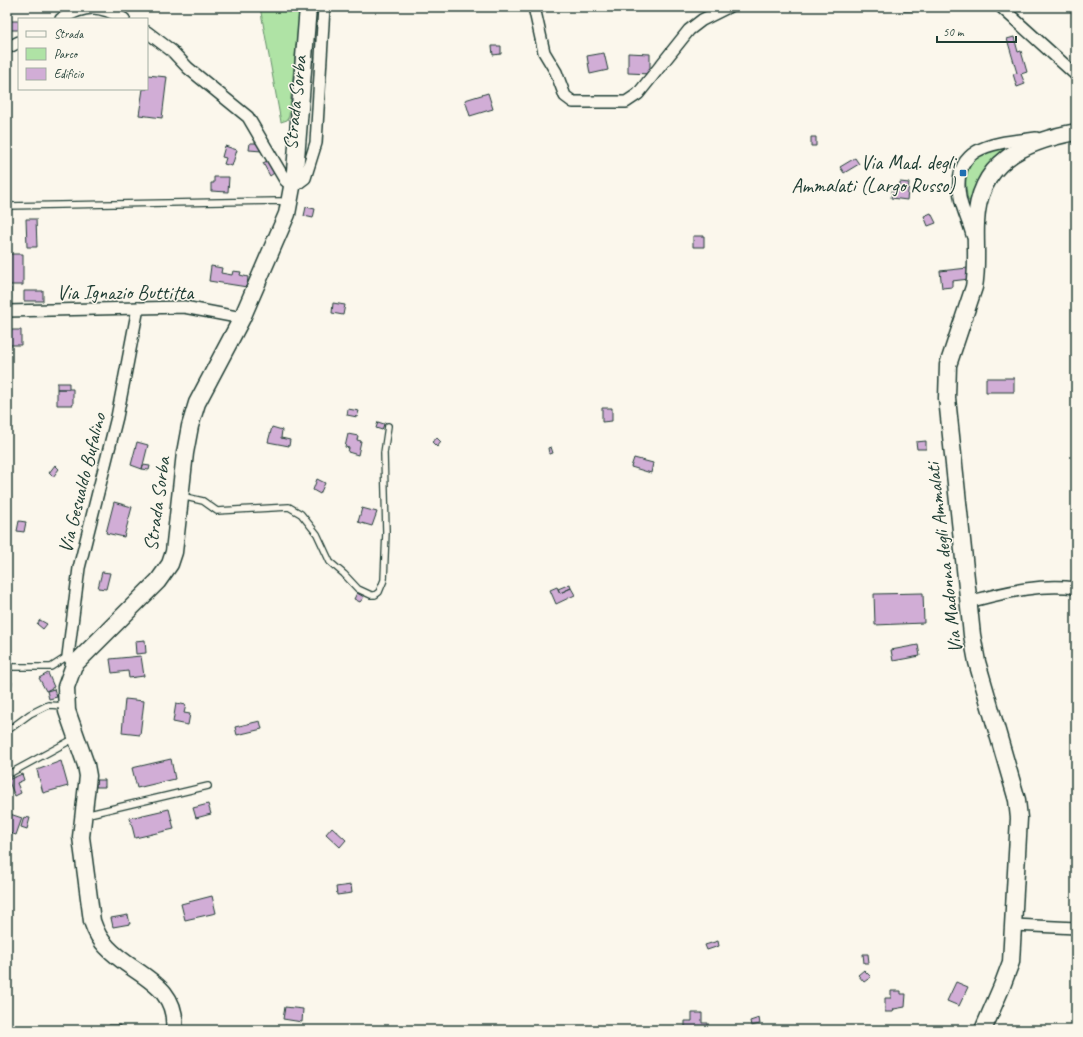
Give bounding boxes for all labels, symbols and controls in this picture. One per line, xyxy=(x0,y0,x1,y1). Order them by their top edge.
legend xyxy=(18,18,148,90)
scale bar xyxy=(937,18,1016,44)
text: 50 m xyxy=(943,24,965,40)
text: Strada xyxy=(54,26,84,42)
text: Parco xyxy=(54,46,79,62)
street label: Strada Sorba xyxy=(278,53,313,151)
text: Edificio xyxy=(54,66,84,82)
place label: Via Mad. degli Ammalati (Largo Russo) xyxy=(791,150,957,198)
marker: Via Mad. degli Ammalati (Largo Russo) xyxy=(958,168,968,178)
street label: Via Ignazio Buttitta xyxy=(57,280,195,305)
street label: Via Gesualdo Bufalino xyxy=(53,410,112,556)
street label: Strada Sorba xyxy=(138,454,176,553)
street label: Via Madonna degli Ammalati xyxy=(920,459,968,655)

